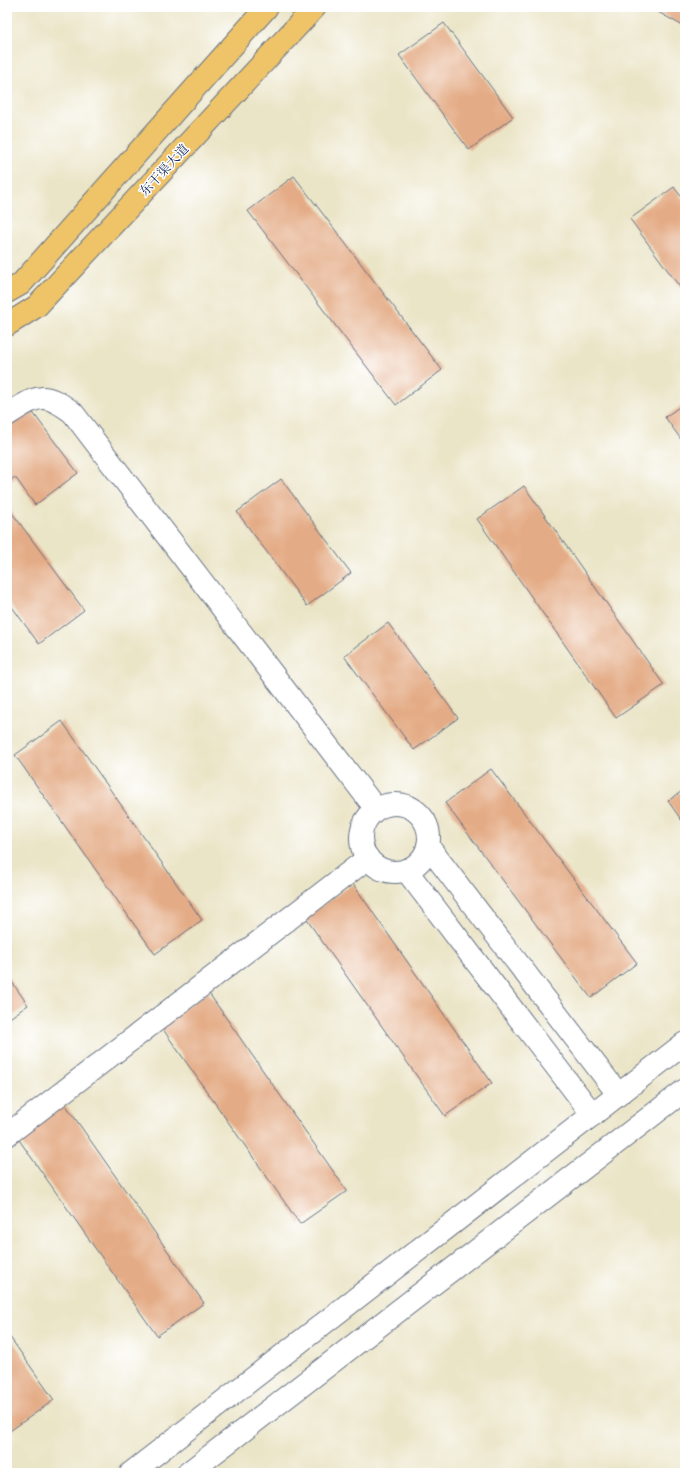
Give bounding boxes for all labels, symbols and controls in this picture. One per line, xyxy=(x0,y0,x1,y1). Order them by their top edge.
street label: 东干渠大道 xyxy=(135,140,193,200)

